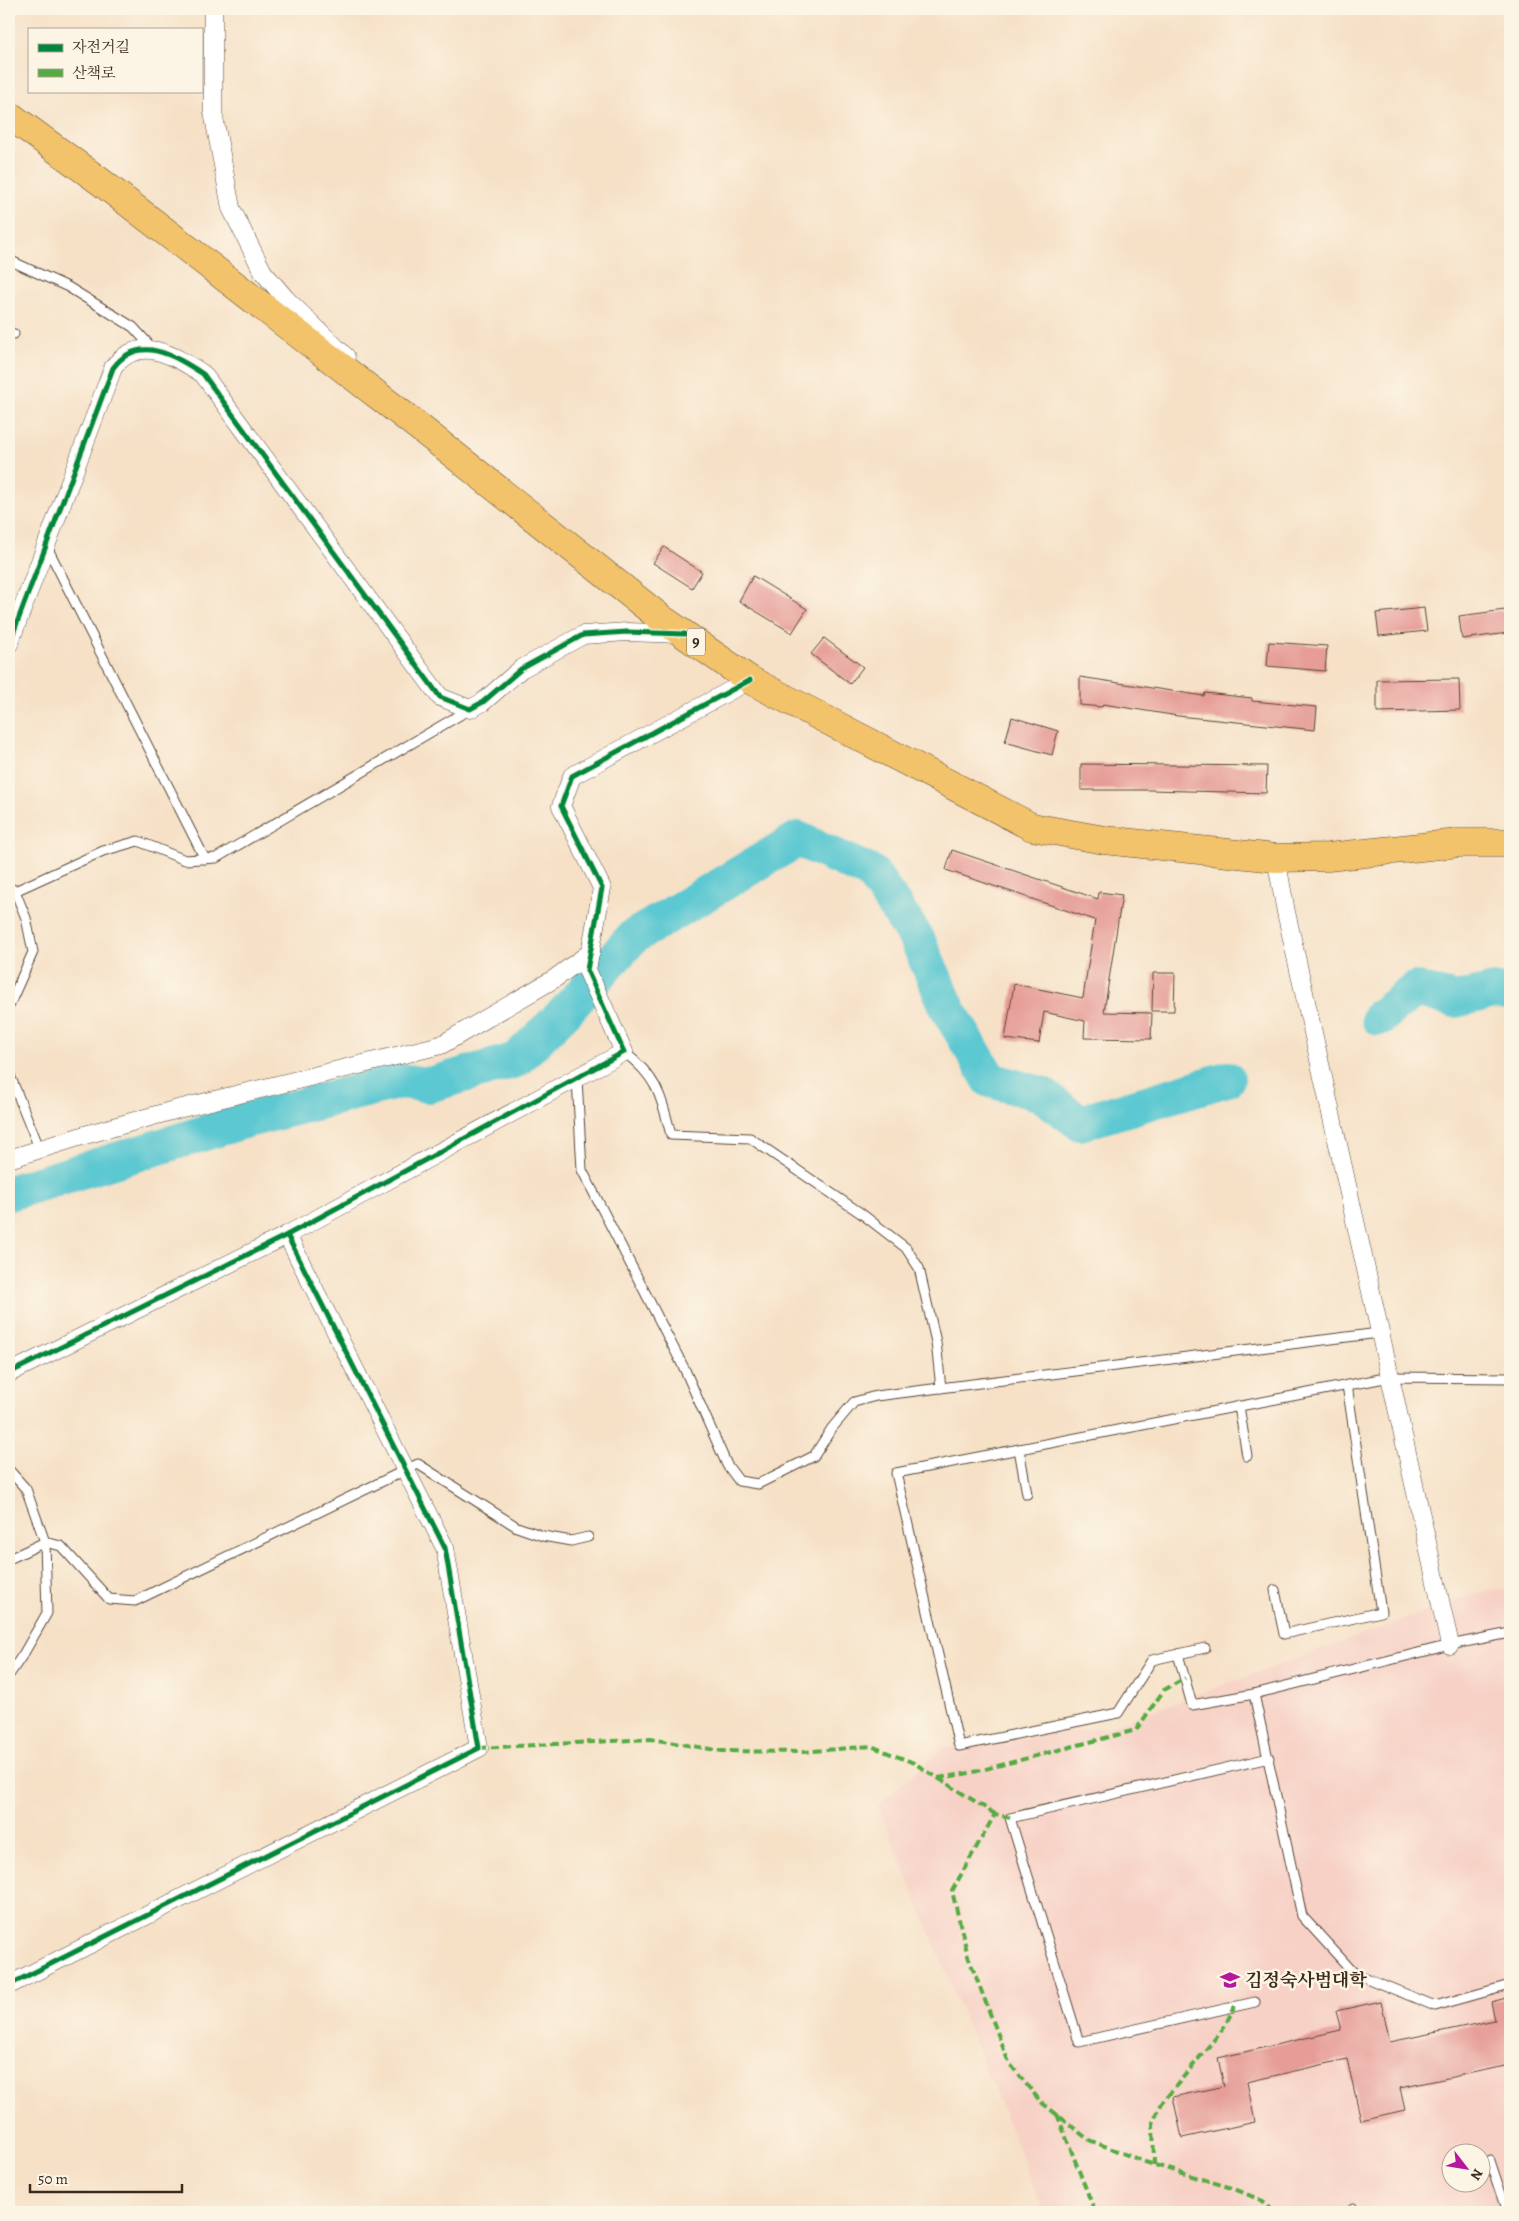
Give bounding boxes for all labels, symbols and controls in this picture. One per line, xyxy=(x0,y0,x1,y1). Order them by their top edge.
legend xyxy=(28,28,202,92)
text: 자전거길 xyxy=(72,37,130,57)
text: 산책로 xyxy=(72,63,116,83)
road number: 9 xyxy=(687,628,705,656)
place label: 김정숙사범대학 xyxy=(1245,1968,1367,1992)
school or university icon: 김정숙사범대학 xyxy=(1219,1969,1241,1991)
north arrow xyxy=(1442,2144,1492,2194)
scale bar xyxy=(30,2161,182,2193)
text: N xyxy=(1466,2165,1487,2184)
text: 50 m xyxy=(38,2169,68,2189)

